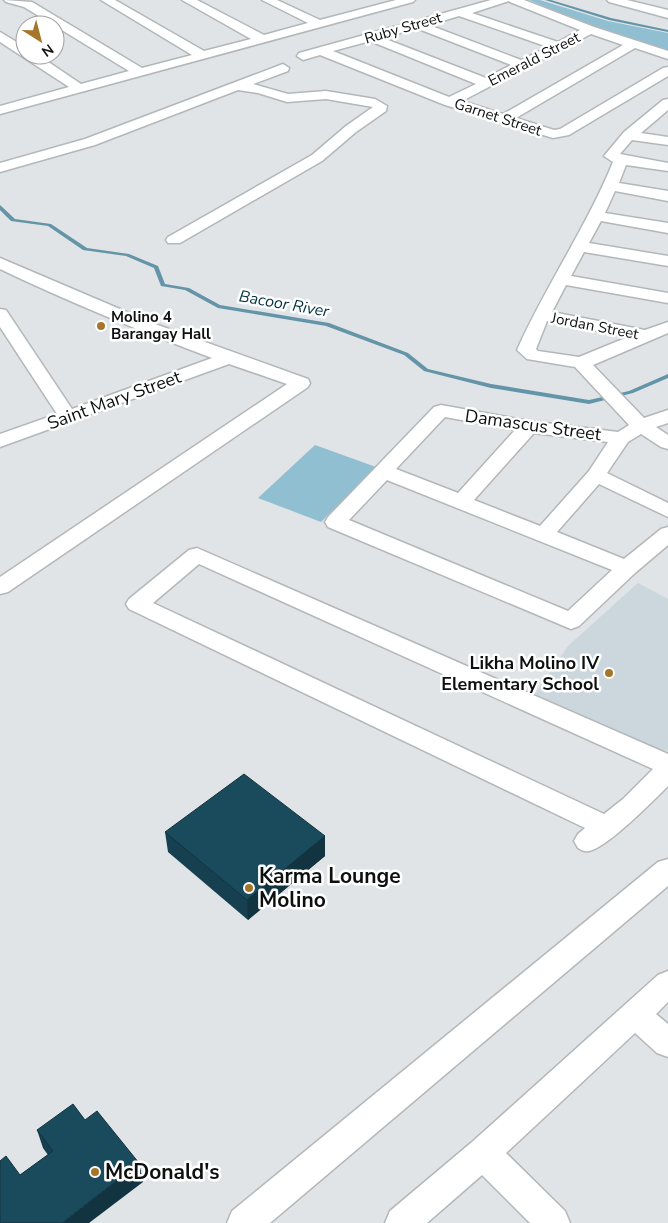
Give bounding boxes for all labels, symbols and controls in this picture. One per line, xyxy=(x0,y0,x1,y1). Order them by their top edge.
street label: Ruby Street xyxy=(362,7,445,49)
north arrow xyxy=(15,15,65,65)
street label: Emerald Street xyxy=(485,27,584,91)
text: N xyxy=(38,39,57,61)
street label: Garnet Street xyxy=(452,93,545,141)
water label: Bacoor River xyxy=(237,285,332,323)
place label: Molino 4 Barangay Hall xyxy=(111,307,211,344)
street label: Jordan Street xyxy=(549,308,641,344)
marker: Molino 4 Barangay Hall xyxy=(95,320,107,332)
street label: Saint Mary Street xyxy=(44,364,185,435)
street label: Damascus Street xyxy=(463,404,603,447)
place label: Likha Molino IV Elementary School xyxy=(441,651,600,696)
marker: Likha Molino IV Elementary School xyxy=(603,667,615,679)
place label: Karma Lounge Molino xyxy=(259,862,401,914)
marker: Karma Lounge Molino xyxy=(243,882,255,894)
place label: McDonald's xyxy=(105,1158,220,1186)
marker: McDonald's xyxy=(89,1166,101,1178)

